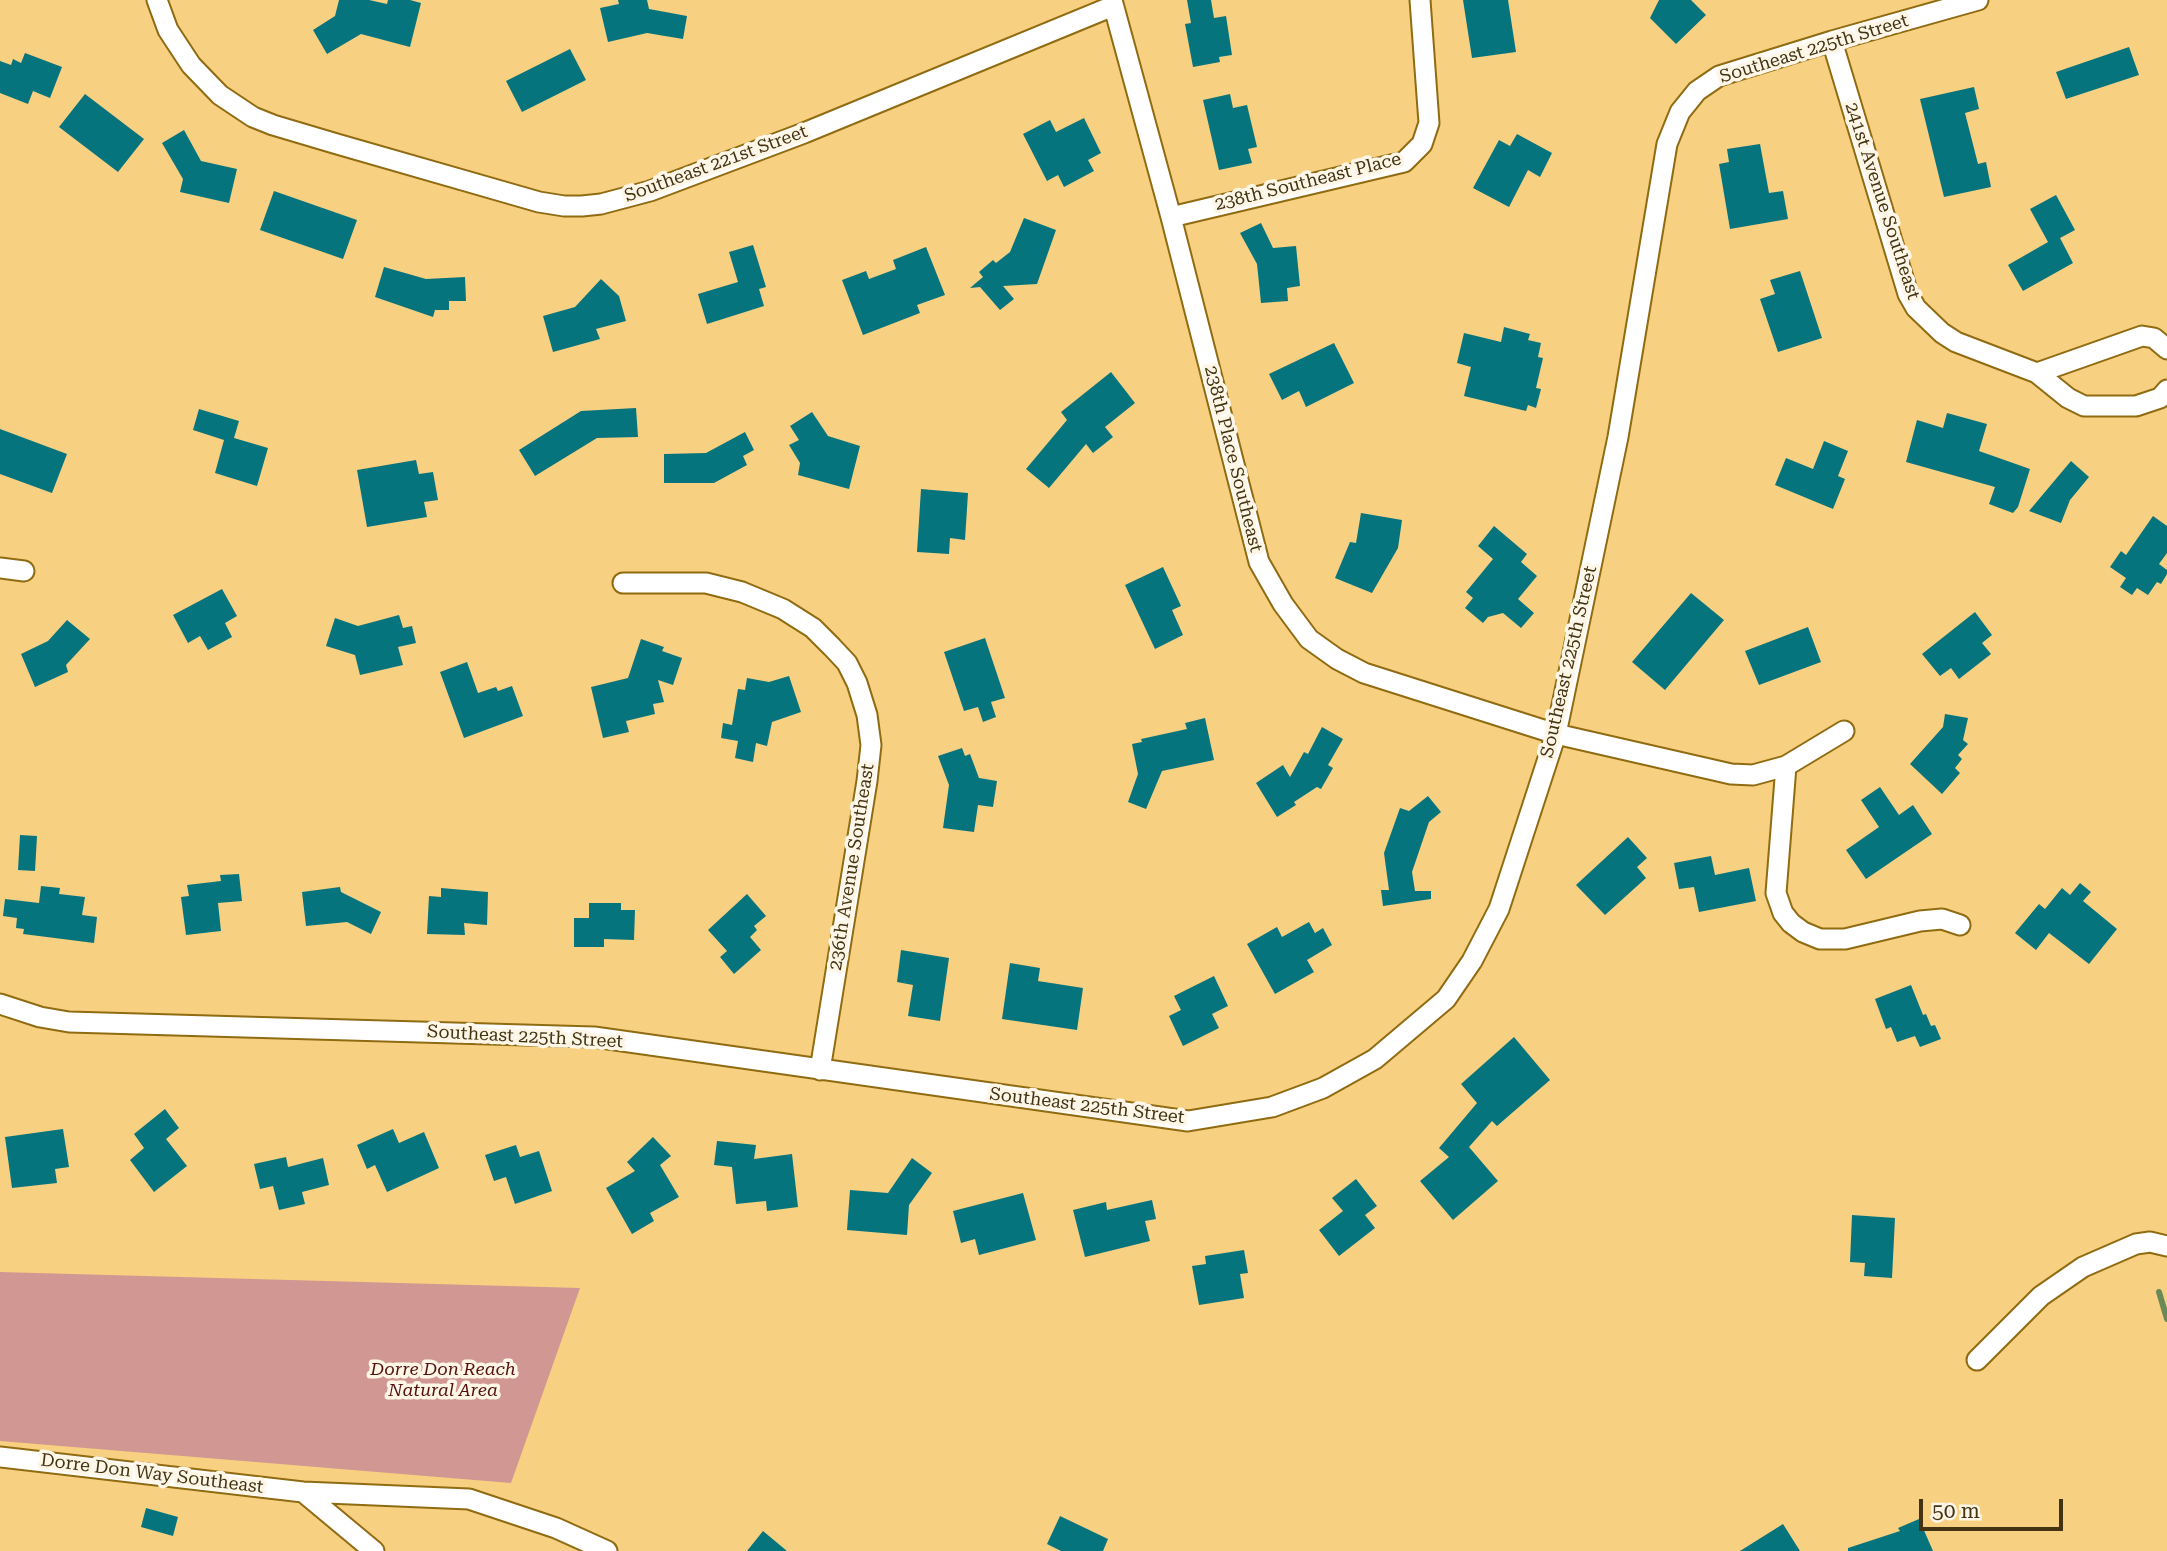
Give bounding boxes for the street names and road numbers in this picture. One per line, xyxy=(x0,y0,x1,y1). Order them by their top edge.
street label: Southeast 225th Street xyxy=(1717,10,1911,88)
street label: 241st Avenue Southeast xyxy=(1840,100,1924,302)
street label: Southeast 221st Street xyxy=(622,121,810,207)
street label: 238th Southeast Place xyxy=(1213,148,1403,216)
street label: 238th Place Southeast xyxy=(1199,364,1267,554)
street label: Southeast 225th Street xyxy=(1536,564,1602,760)
street label: 236th Avenue Southeast xyxy=(825,762,879,972)
street label: Southeast 225th Street xyxy=(426,1021,624,1053)
street label: Southeast 225th Street xyxy=(988,1083,1186,1129)
street label: Dorre Don Way Southeast xyxy=(39,1450,265,1498)

